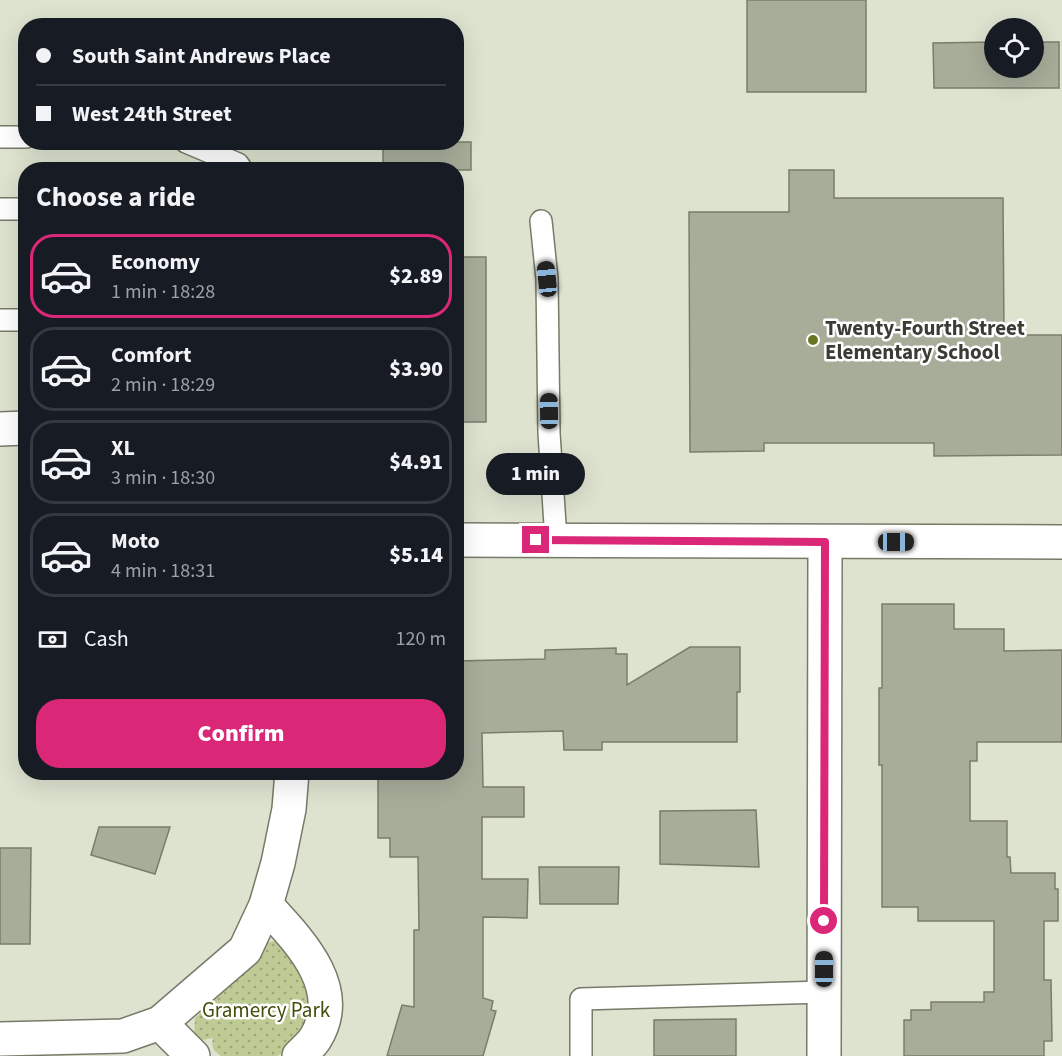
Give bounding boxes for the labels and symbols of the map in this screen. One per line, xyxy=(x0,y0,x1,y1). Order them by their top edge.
car xyxy=(536,260,558,298)
place label: Twenty-Fourth Street Elementary School xyxy=(825,313,1025,367)
marker: Twenty-Fourth Street Elementary School xyxy=(806,333,820,347)
car xyxy=(540,393,558,429)
callout: 1 min xyxy=(486,453,586,495)
route end xyxy=(522,526,549,553)
car xyxy=(878,533,914,551)
route start xyxy=(810,907,837,934)
car xyxy=(815,951,833,987)
park label: Gramercy Park xyxy=(202,995,331,1025)

